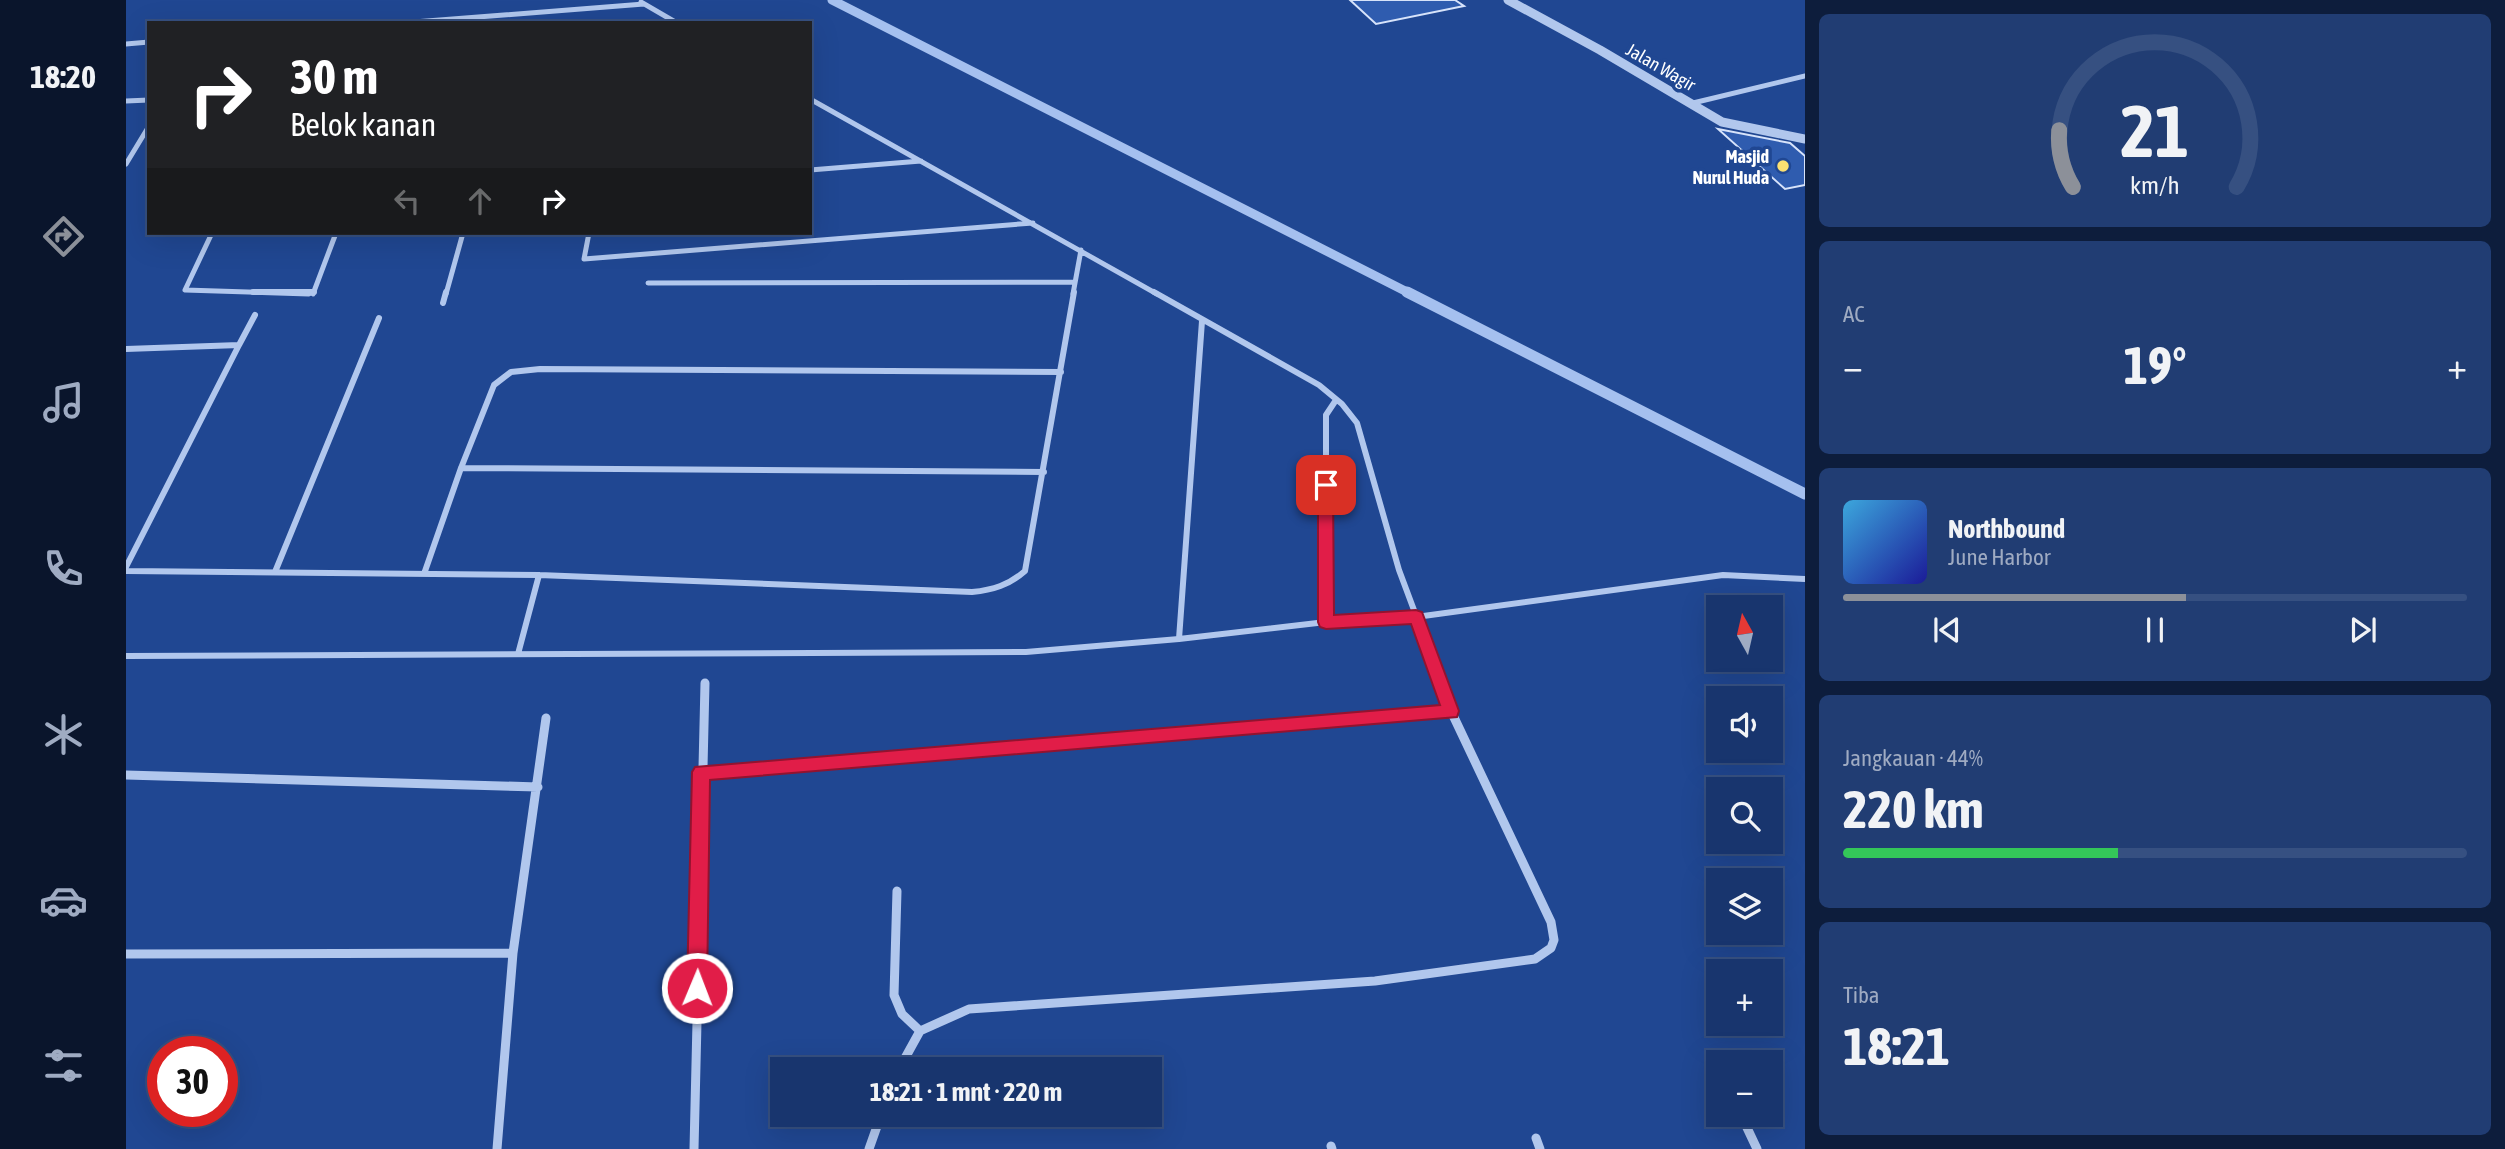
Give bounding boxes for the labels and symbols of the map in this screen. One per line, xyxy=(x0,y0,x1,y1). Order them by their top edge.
street label: Jalan Wagir xyxy=(1623,39,1700,96)
place label: Masjid Nurul Huda xyxy=(1692,146,1769,188)
marker: Masjid Nurul Huda xyxy=(1775,158,1791,174)
pin xyxy=(1296,455,1356,515)
north arrow xyxy=(1706,595,1783,672)
position arrow xyxy=(660,951,734,1025)
speed limit sign: 30 xyxy=(147,1036,238,1127)

